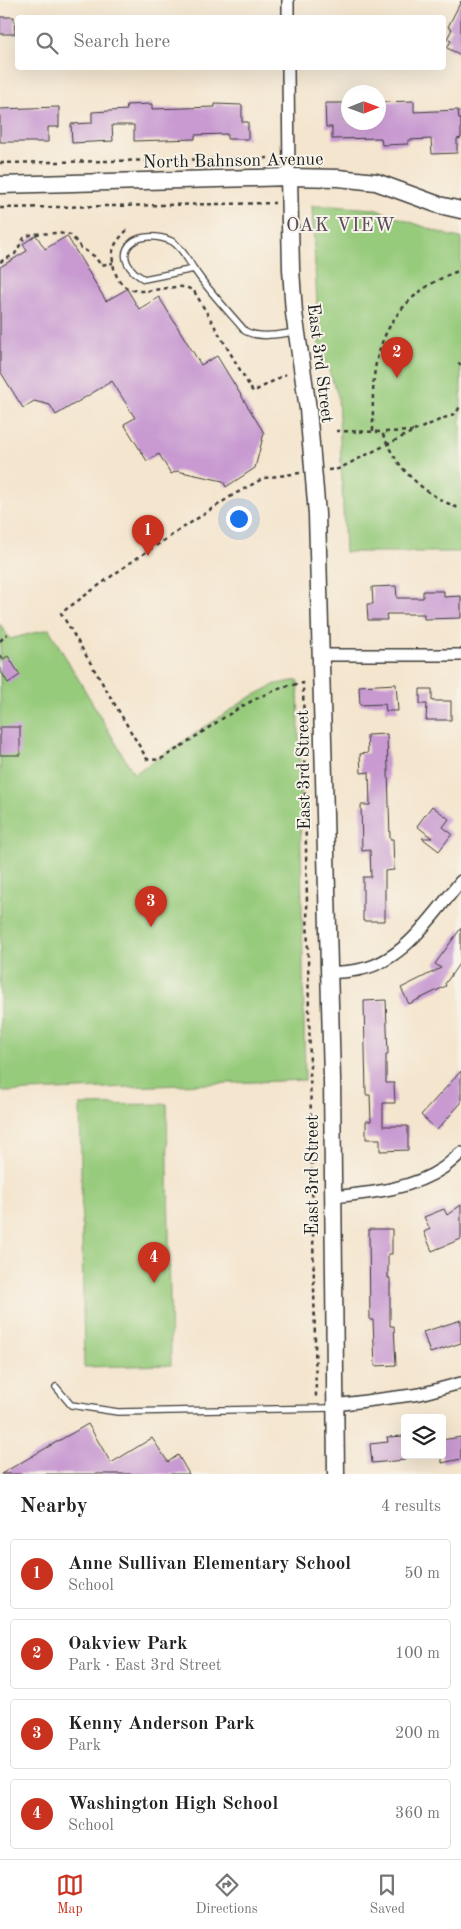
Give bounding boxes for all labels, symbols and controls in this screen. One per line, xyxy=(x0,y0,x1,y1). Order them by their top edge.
search box xyxy=(15,15,446,70)
icon: search xyxy=(33,29,61,57)
text: Search here xyxy=(73,33,170,52)
north arrow xyxy=(341,85,386,130)
street label: North Bahnson Avenue xyxy=(142,150,324,172)
district label: OAK VIEW xyxy=(286,217,396,236)
street label: East 3rd Street xyxy=(304,302,336,424)
pin: 2 xyxy=(381,337,413,378)
your location xyxy=(226,506,252,532)
pin: 1 xyxy=(132,515,164,556)
street label: East 3rd Street xyxy=(294,710,314,830)
pin: 3 xyxy=(135,886,167,927)
street label: East 3rd Street xyxy=(304,1115,322,1235)
pin: 4 xyxy=(138,1242,170,1283)
map controls xyxy=(401,1414,446,1459)
button: layers xyxy=(401,1414,446,1459)
text: Nearby xyxy=(20,1496,88,1517)
text: 4 results xyxy=(381,1499,441,1515)
text: Anne Sullivan Elementary School xyxy=(68,1555,351,1574)
text: 1 xyxy=(32,1566,42,1582)
text: 50 m xyxy=(404,1566,440,1582)
text: School xyxy=(68,1578,114,1594)
text: Oakview Park xyxy=(68,1635,188,1654)
text: 2 xyxy=(32,1646,42,1662)
text: 100 m xyxy=(395,1646,440,1662)
text: Park · East 3rd Street xyxy=(68,1658,221,1674)
text: Kenny Anderson Park xyxy=(68,1715,255,1734)
text: 3 xyxy=(32,1726,42,1742)
text: 200 m xyxy=(395,1726,440,1742)
text: Park xyxy=(68,1738,101,1754)
text: Washington High School xyxy=(68,1795,278,1814)
text: 4 xyxy=(32,1806,42,1822)
text: 360 m xyxy=(395,1806,440,1822)
text: School xyxy=(68,1818,114,1834)
tab: Map xyxy=(56,1871,84,1918)
tab: Directions xyxy=(196,1871,258,1918)
tab: Saved xyxy=(369,1871,405,1918)

